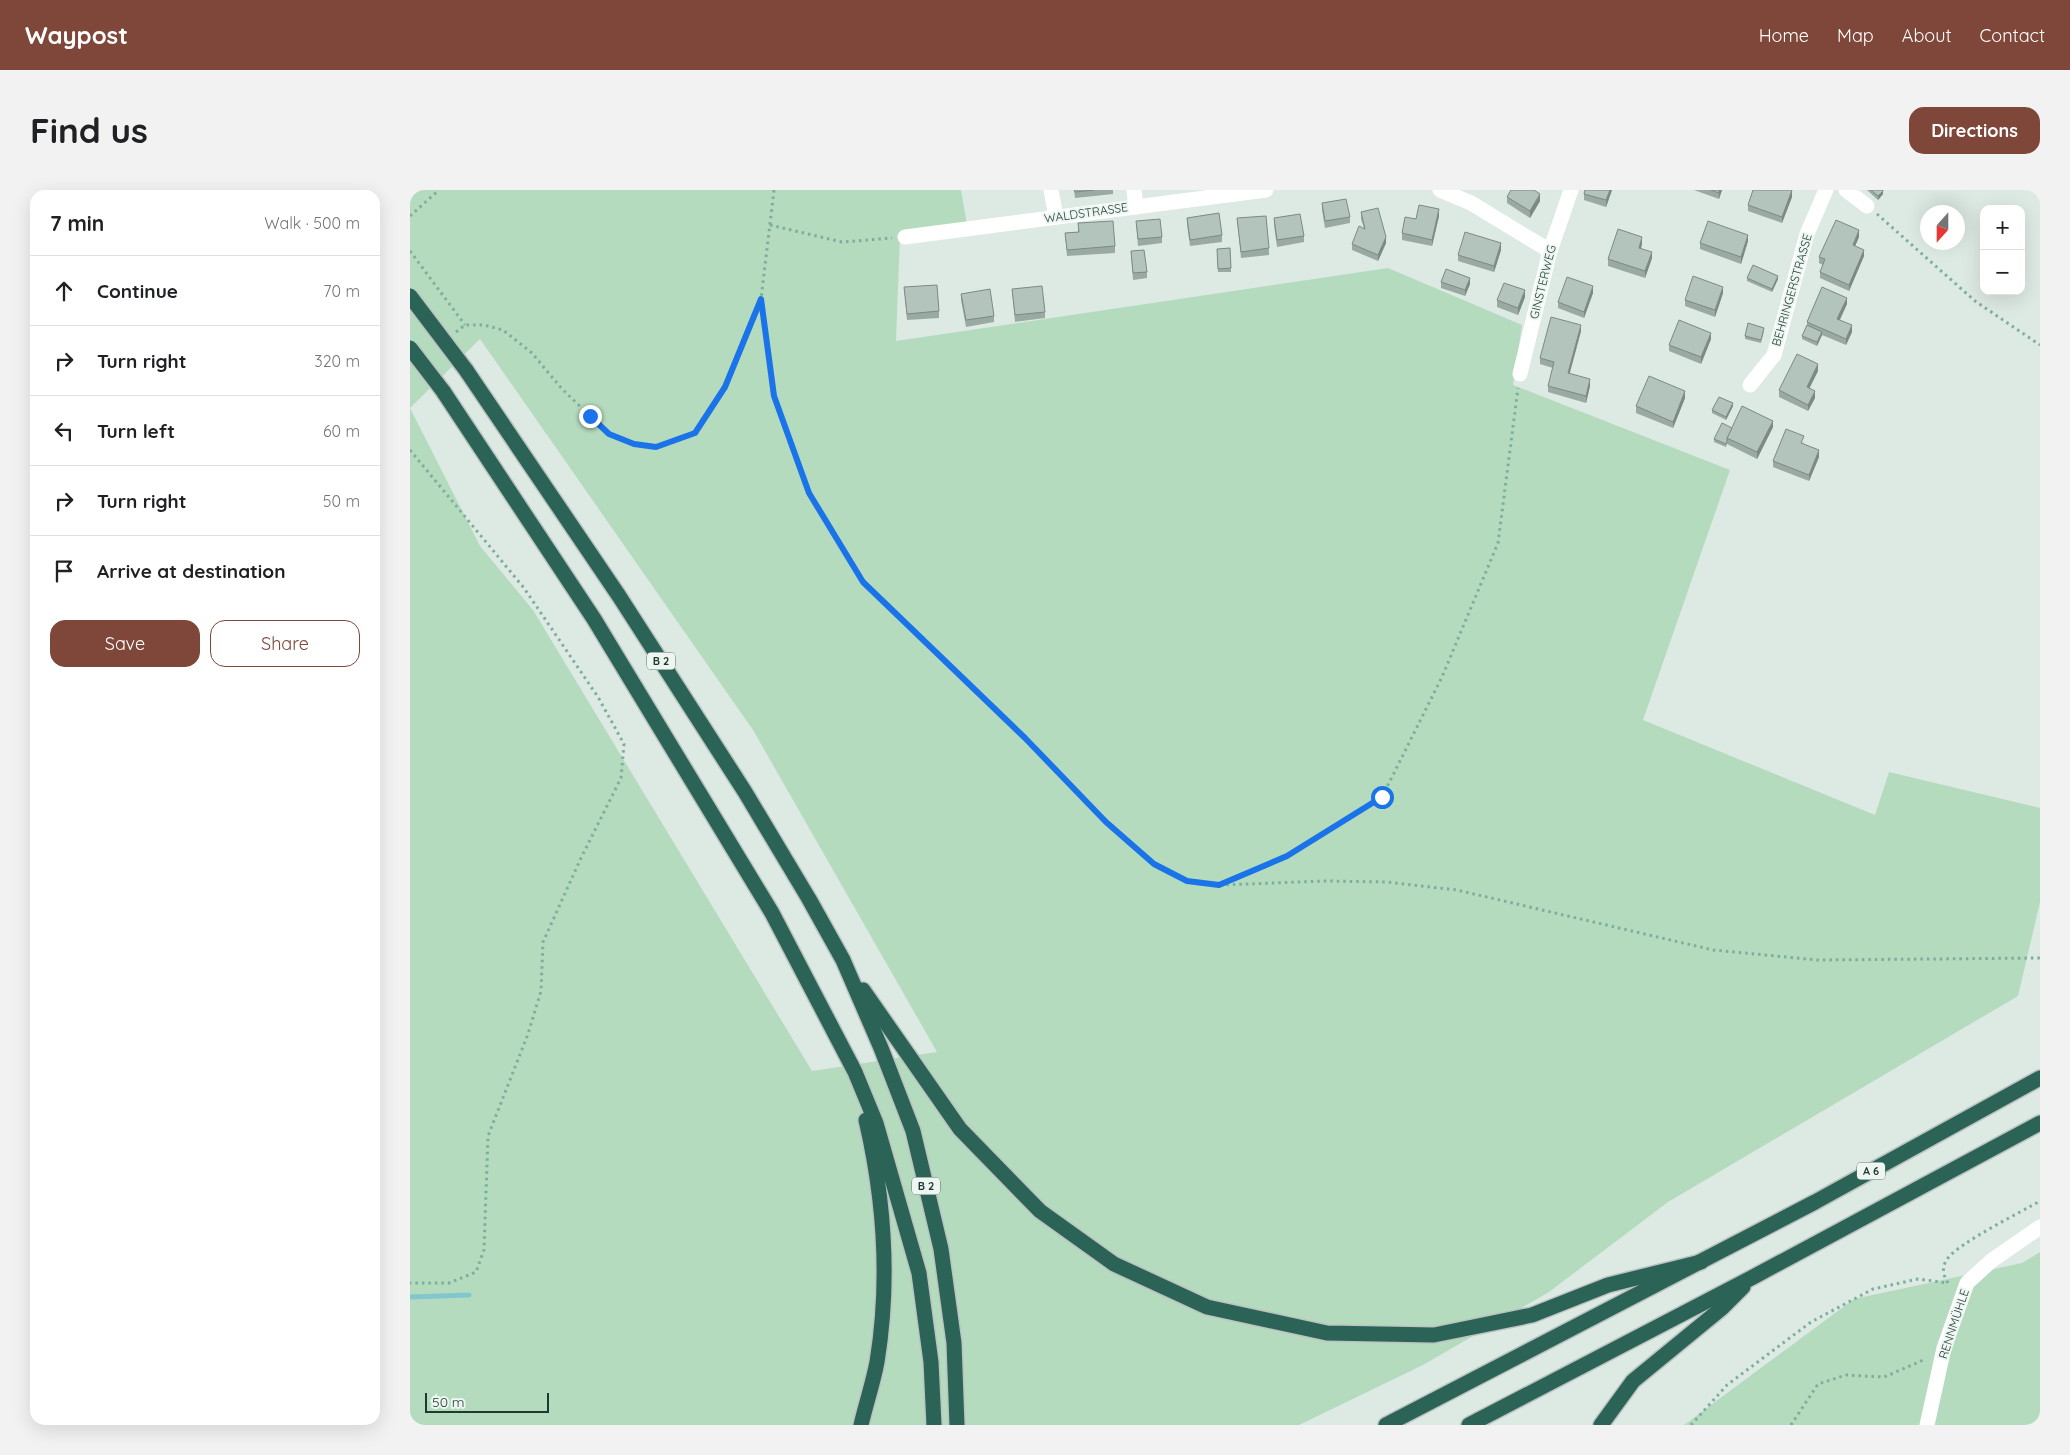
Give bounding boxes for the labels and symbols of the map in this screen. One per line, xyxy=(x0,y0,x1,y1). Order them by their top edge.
street label: WALDSTRASSE xyxy=(1043,199,1129,226)
north arrow xyxy=(1920,205,1965,250)
street label: BEHRINGERSTRASSE xyxy=(1768,232,1815,348)
street label: GINSTERWEG xyxy=(1526,243,1559,320)
route end xyxy=(579,405,602,428)
road number: B 2 xyxy=(647,652,675,670)
route start xyxy=(1371,786,1394,809)
road number: A 6 xyxy=(1857,1162,1885,1179)
road number: B 2 xyxy=(912,1178,940,1194)
street label: RENNMÜHLE xyxy=(1935,1287,1972,1361)
scale bar xyxy=(425,1390,549,1413)

